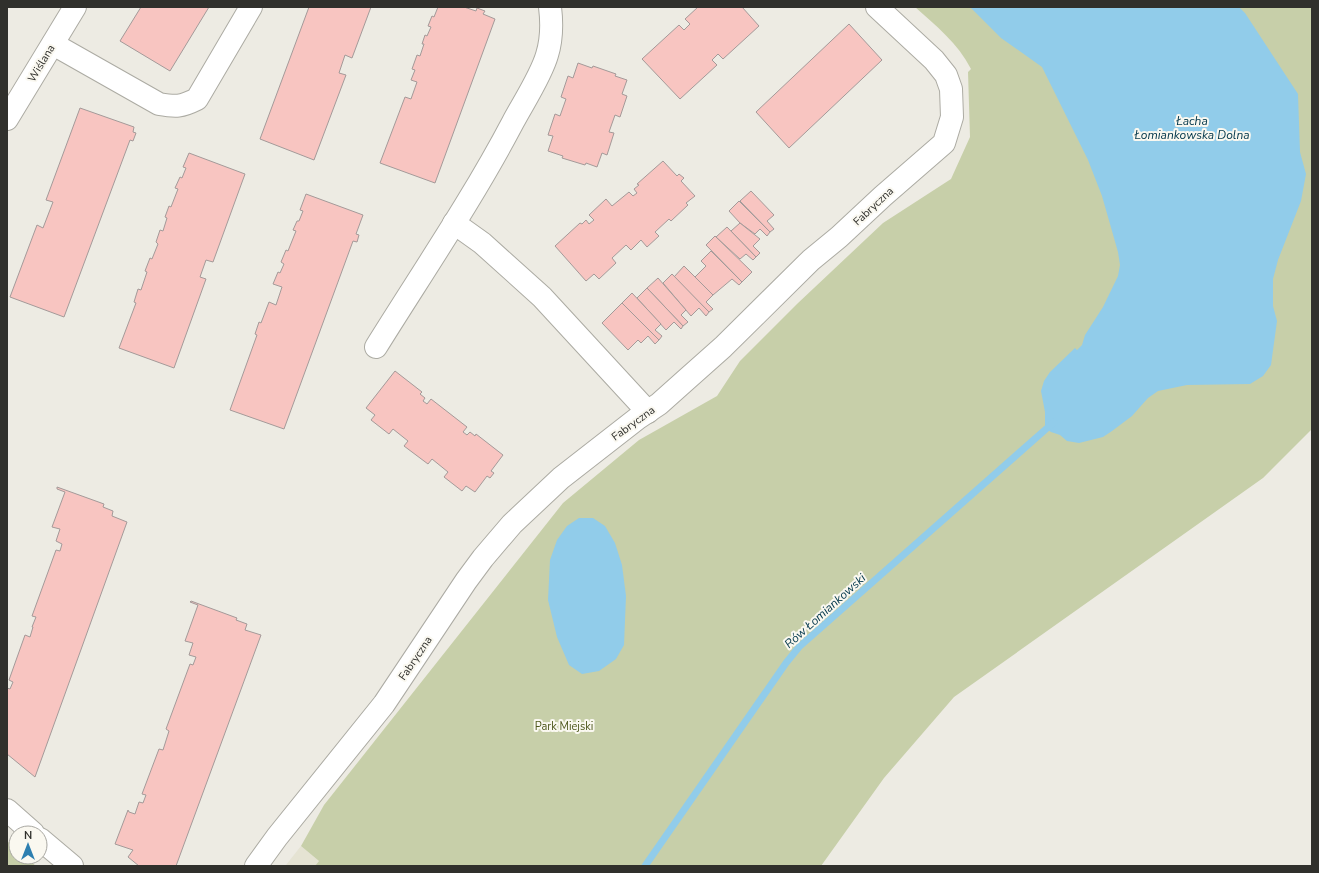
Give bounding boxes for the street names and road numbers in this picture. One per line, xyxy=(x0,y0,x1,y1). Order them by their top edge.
street label: Wiślana xyxy=(24,42,59,85)
street label: Fabryczna xyxy=(850,184,897,229)
street label: Fabryczna xyxy=(609,402,658,444)
street label: Fabryczna xyxy=(395,633,436,683)

